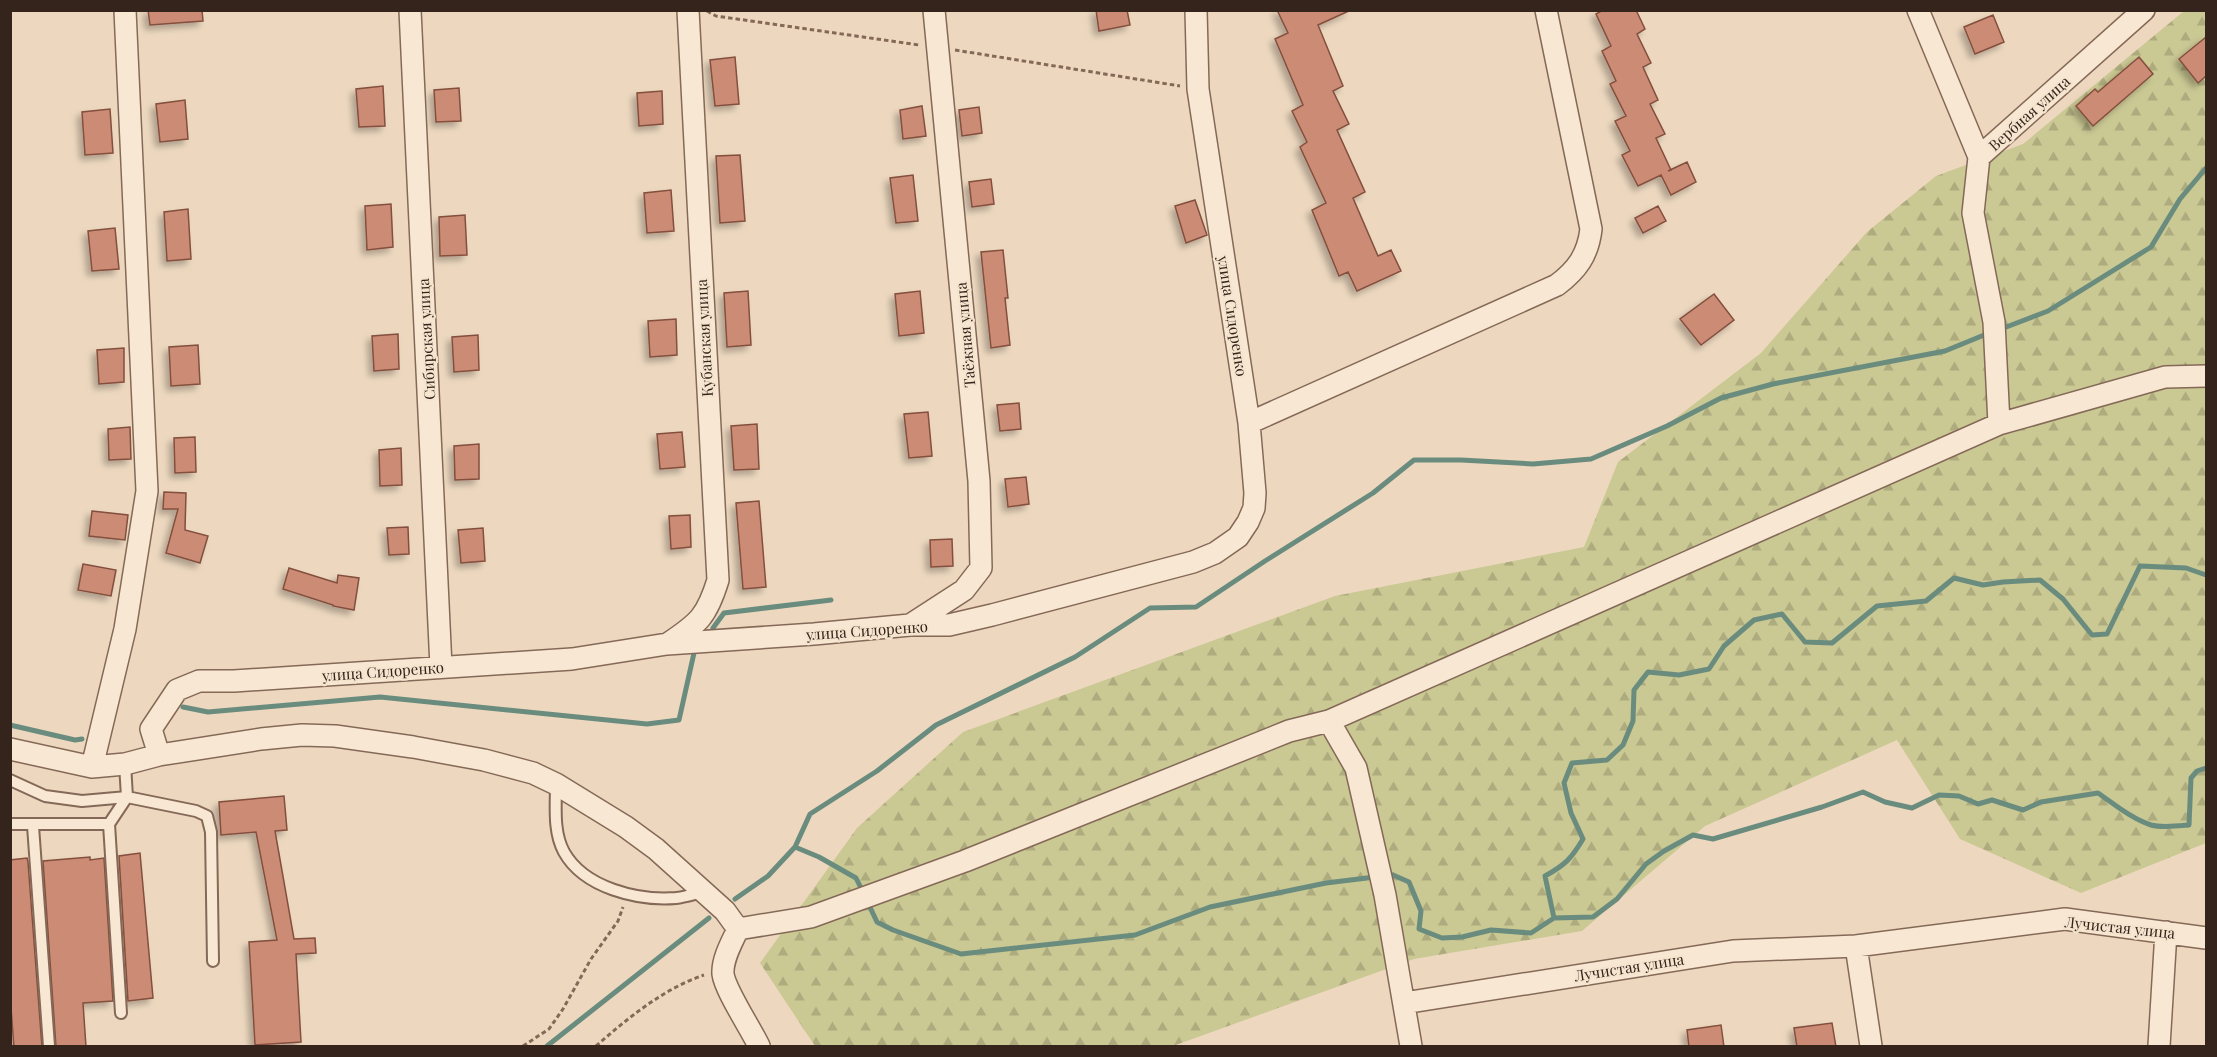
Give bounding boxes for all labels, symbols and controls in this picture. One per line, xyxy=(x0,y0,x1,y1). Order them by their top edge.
street label: Вербная улица xyxy=(1984,71,2074,155)
street label: улица Сидоренко xyxy=(1213,253,1252,378)
street label: Сибирская улица xyxy=(413,277,439,400)
street label: Кубанская улица xyxy=(691,278,717,397)
street label: Таёжная улица xyxy=(950,281,980,388)
street label: улица Сидоренко xyxy=(804,616,929,644)
street label: улица Сидоренко xyxy=(320,657,445,685)
street label: Лучистая улица xyxy=(2063,911,2177,943)
street label: Лучистая улица xyxy=(1572,948,1686,986)

